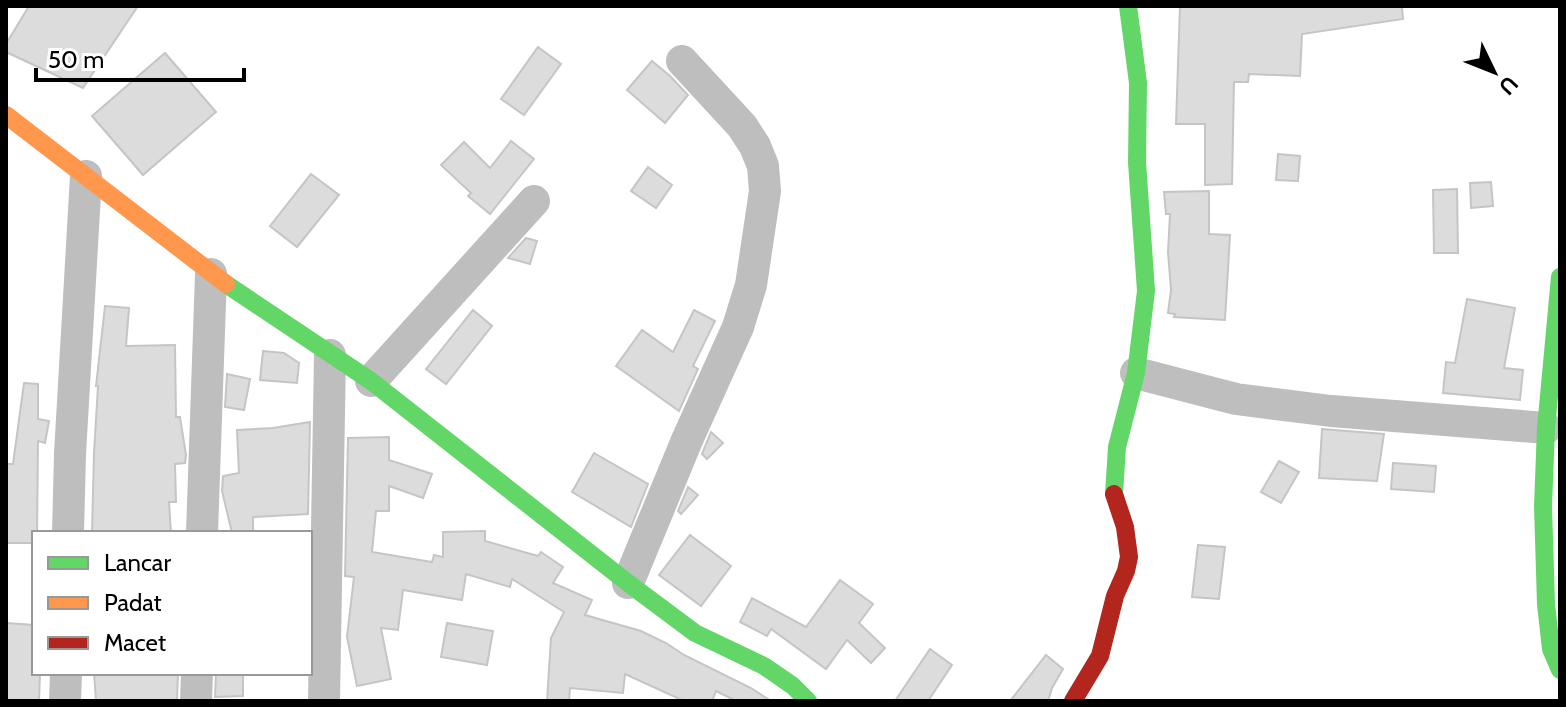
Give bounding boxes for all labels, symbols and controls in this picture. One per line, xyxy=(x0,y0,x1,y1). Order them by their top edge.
scale bar xyxy=(36,32,244,82)
north arrow xyxy=(1454,32,1534,112)
text: 50 m xyxy=(48,45,104,74)
text: U xyxy=(1493,70,1524,100)
legend xyxy=(32,531,312,675)
text: Lancar xyxy=(104,548,171,577)
text: Padat xyxy=(104,588,162,617)
text: Macet xyxy=(104,628,166,657)

